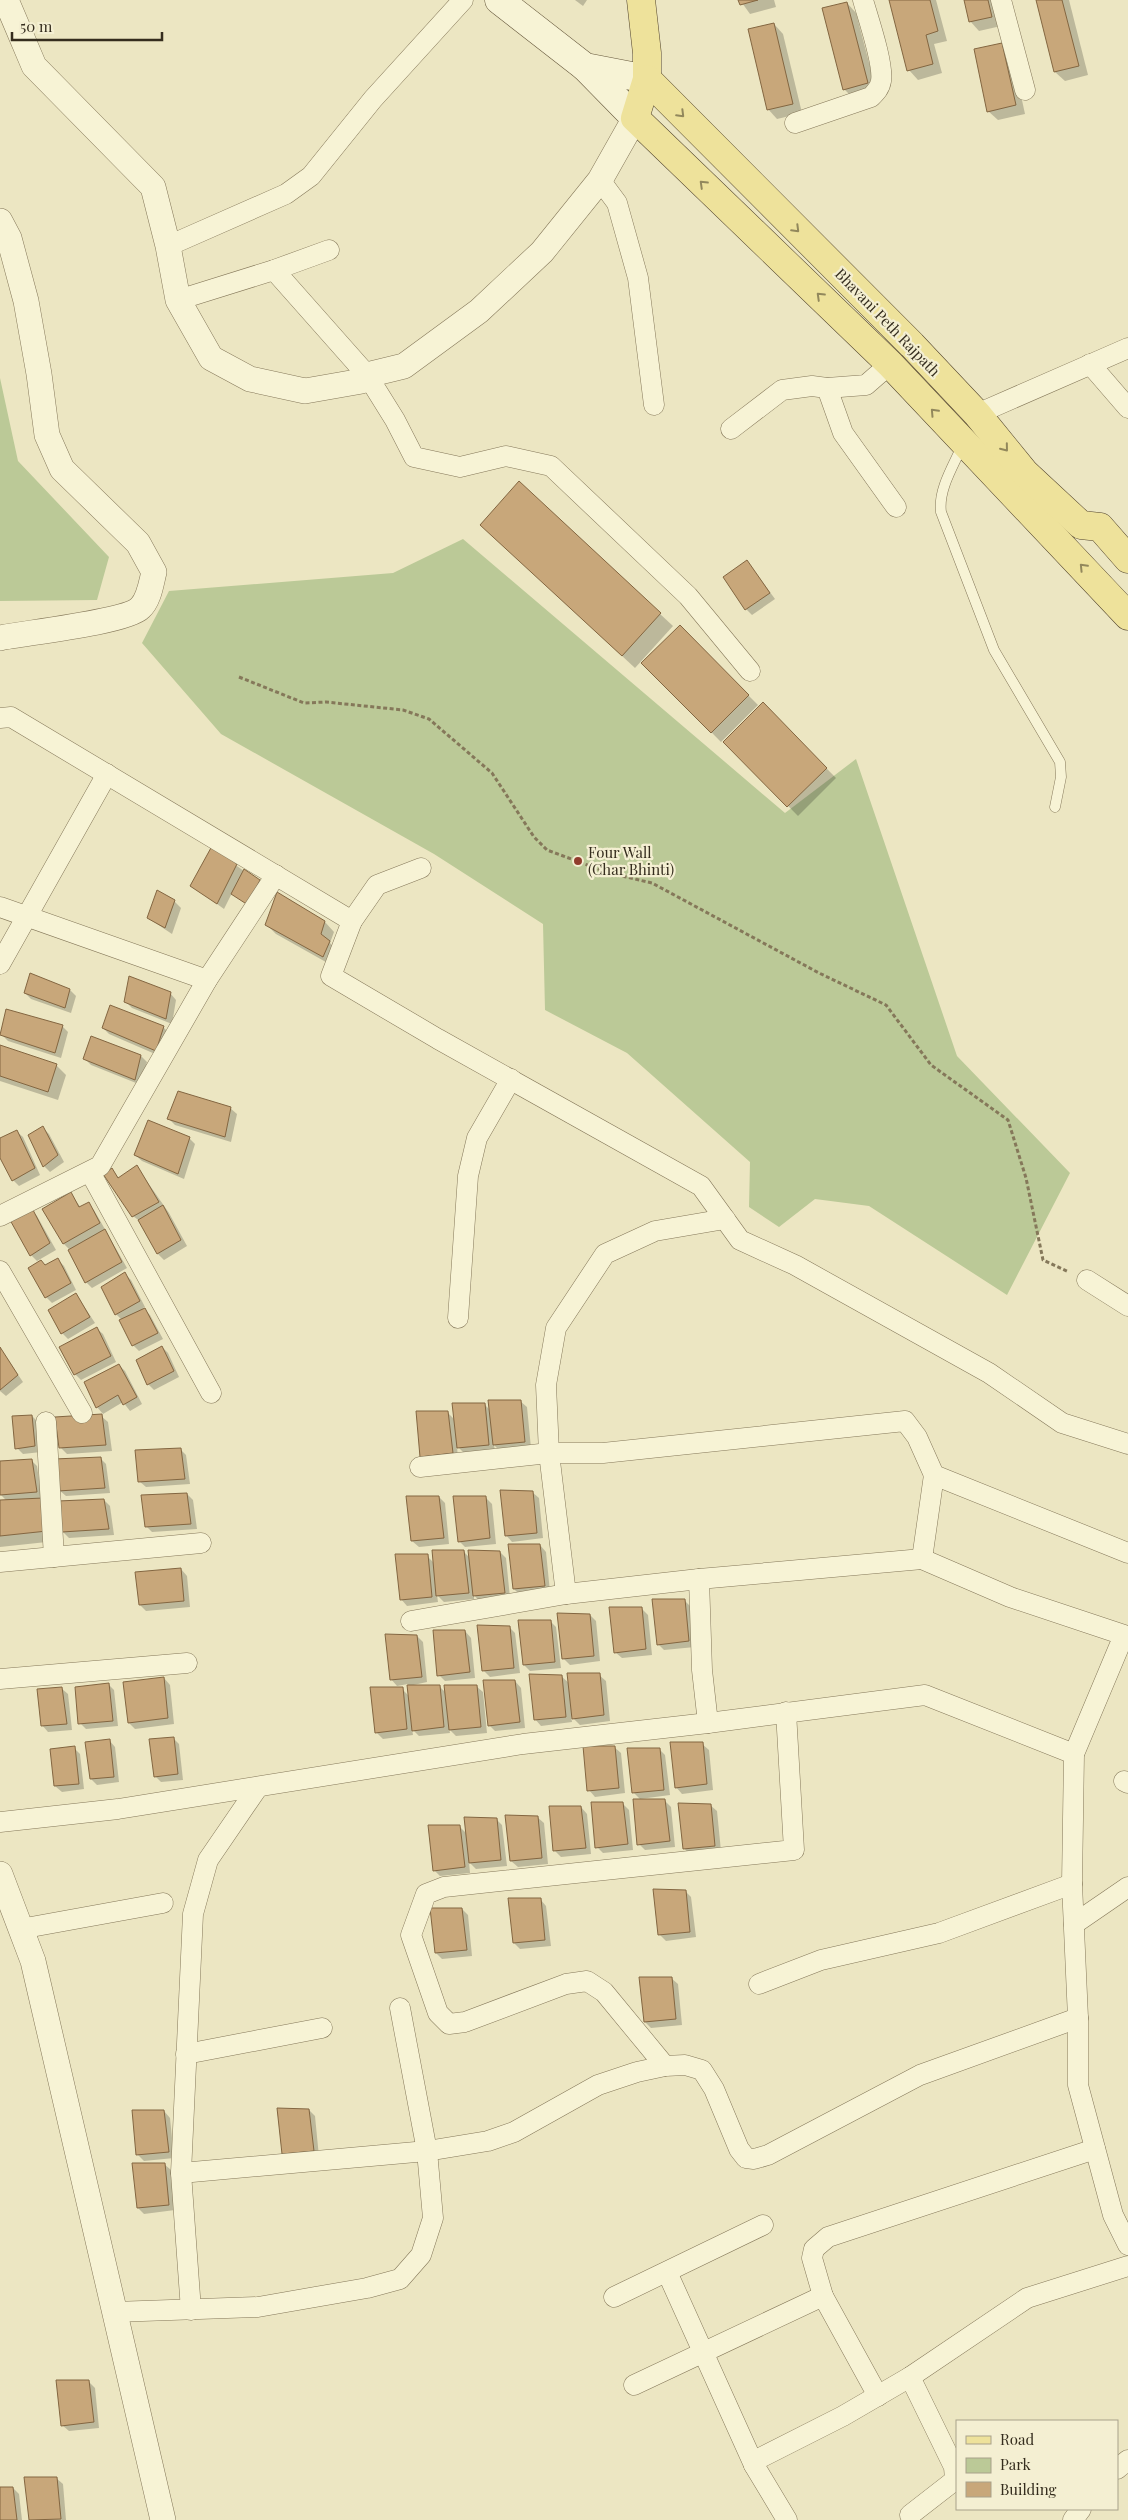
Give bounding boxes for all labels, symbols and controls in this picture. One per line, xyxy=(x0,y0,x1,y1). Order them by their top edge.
scale bar xyxy=(12,10,162,42)
text: 50 m xyxy=(20,16,53,36)
one-way arrow xyxy=(676,108,685,117)
one-way arrow xyxy=(700,181,709,190)
one-way arrow xyxy=(790,223,799,232)
street label: Bhavani Peth Rajpath xyxy=(831,264,945,380)
one-way arrow xyxy=(817,293,826,302)
one-way arrow xyxy=(931,409,940,418)
one-way arrow xyxy=(999,442,1007,451)
one-way arrow xyxy=(1080,564,1089,573)
place label: Four Wall (Char Bhinti) xyxy=(588,842,674,879)
marker: Four Wall (Char Bhinti) xyxy=(572,855,584,867)
legend xyxy=(956,2420,1118,2510)
text: Road xyxy=(1000,2429,1034,2449)
text: Park xyxy=(1000,2454,1032,2474)
text: Building xyxy=(1000,2479,1057,2499)

